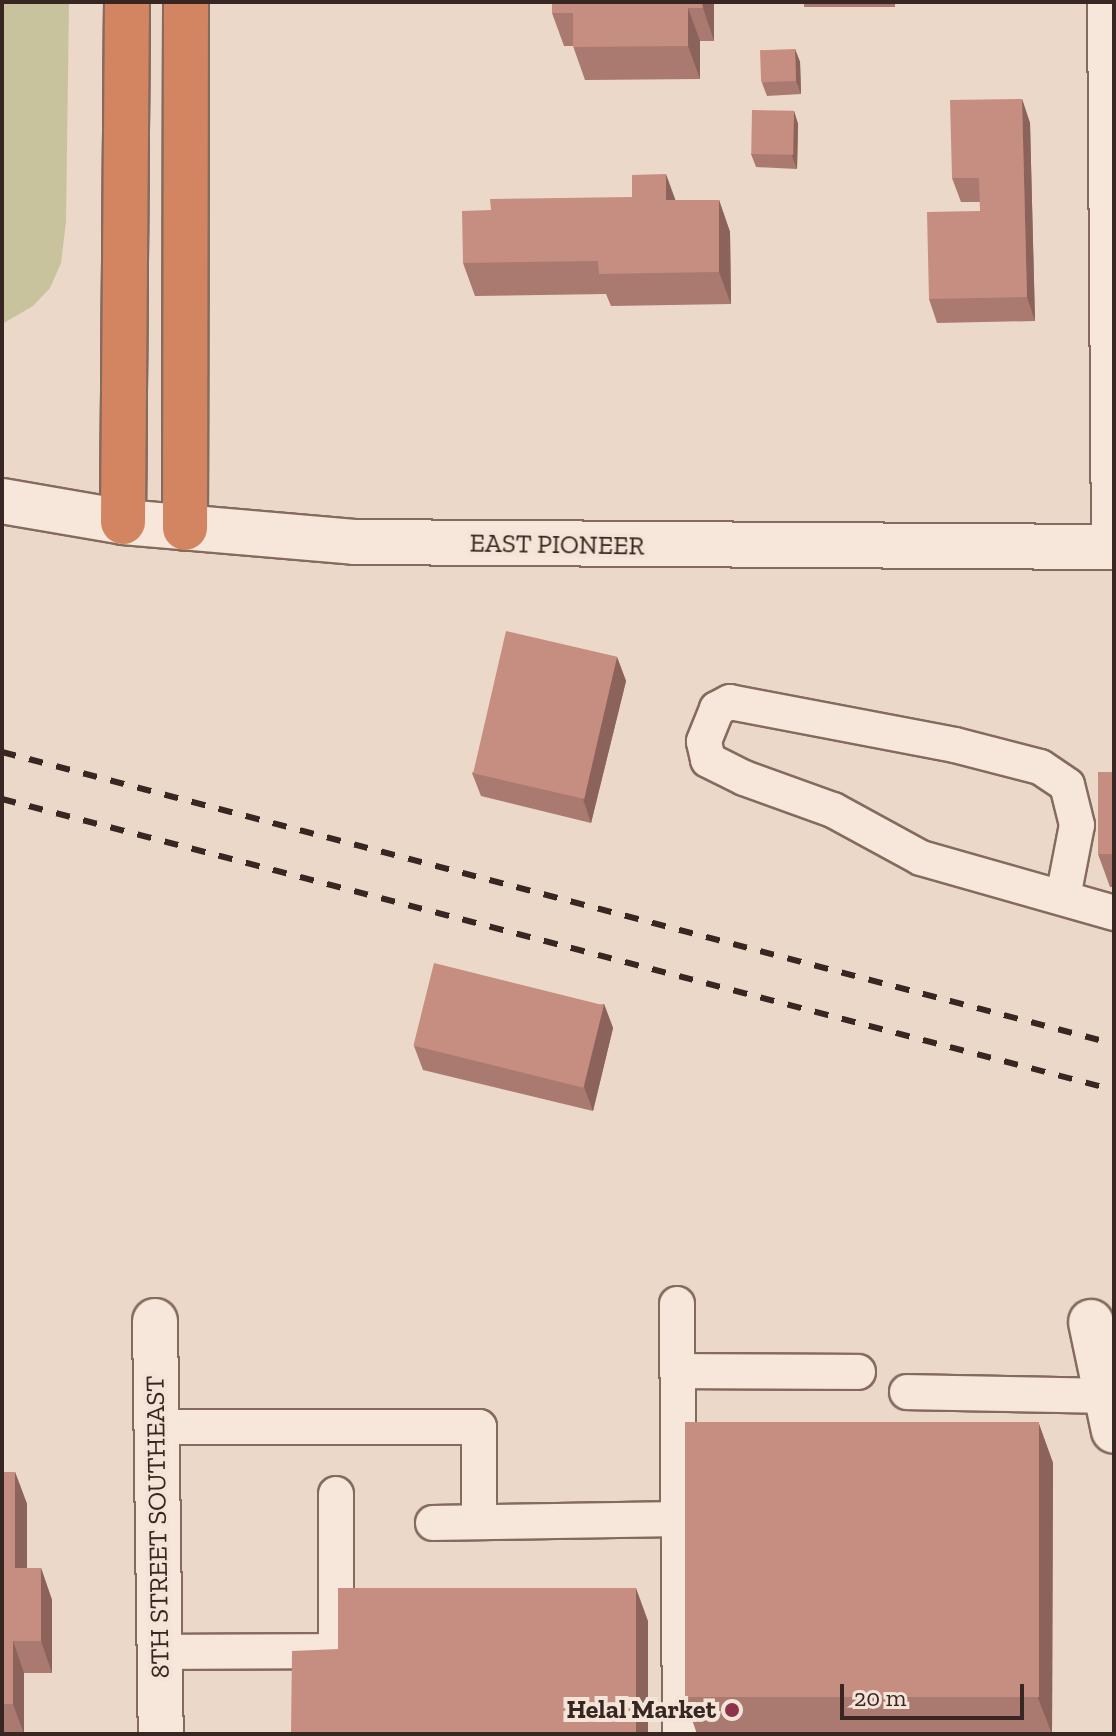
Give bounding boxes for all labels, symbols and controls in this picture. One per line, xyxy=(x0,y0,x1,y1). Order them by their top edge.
street label: EAST PIONEER xyxy=(469,528,645,562)
street label: 8TH STREET SOUTHEAST xyxy=(140,1375,176,1679)
scale bar xyxy=(844,1668,1028,1718)
text: 20 m xyxy=(854,1683,906,1712)
place label: Helal Market xyxy=(567,1694,716,1726)
marker: Helal Market xyxy=(723,1701,741,1719)

